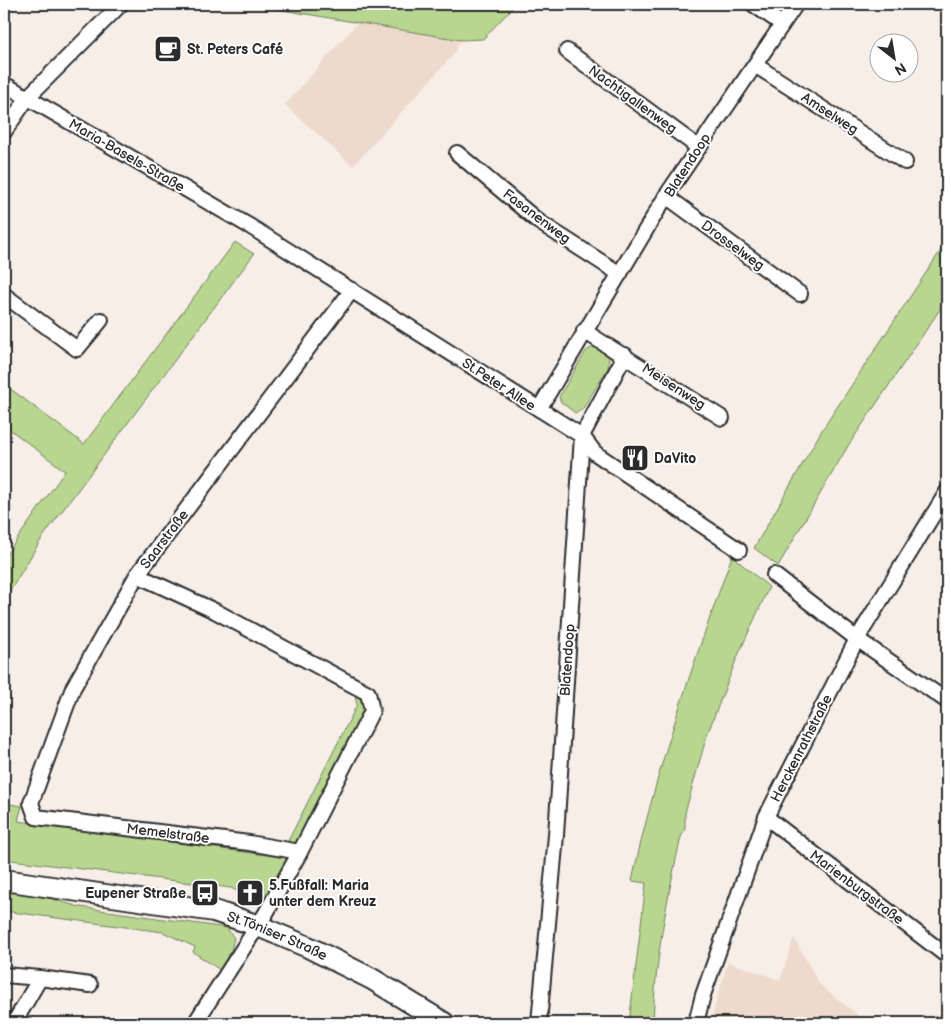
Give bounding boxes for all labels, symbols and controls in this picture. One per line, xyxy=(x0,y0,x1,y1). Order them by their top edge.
north arrow xyxy=(868,32,918,82)
cafe icon: St. Peters Café xyxy=(153,34,183,64)
place label: St. Peters Café xyxy=(187,41,284,58)
text: N xyxy=(892,59,909,79)
street label: Nachtigallenweg xyxy=(585,62,680,137)
street label: Amselweg xyxy=(798,89,861,138)
street label: Maria-Basels-Straße xyxy=(66,115,188,196)
street label: Blatendoop xyxy=(661,130,714,200)
street label: Fasanenweg xyxy=(499,185,574,247)
street label: Drosselweg xyxy=(698,217,768,274)
street label: St.Peter Allee xyxy=(459,354,539,415)
street label: Meisenweg xyxy=(639,360,709,413)
restaurant icon: DaVito xyxy=(620,443,650,473)
place label: DaVito xyxy=(654,450,696,467)
street label: Saarstraße xyxy=(137,506,192,572)
street label: Blatendoop xyxy=(556,623,579,697)
street label: Herckenrathstraße xyxy=(767,692,836,805)
street label: Memelstraße xyxy=(125,820,210,847)
street label: Marienburgstraße xyxy=(806,847,907,928)
place label: 5.Fußfall: Maria unter dem Kreuz xyxy=(269,877,376,910)
bus stop icon: Eupener Straße xyxy=(190,878,220,908)
church icon: 5.Fußfall: Maria unter dem Kreuz xyxy=(235,878,265,908)
place label: Eupener Straße xyxy=(85,885,186,902)
street label: St.Töniser Straße xyxy=(225,908,330,964)

